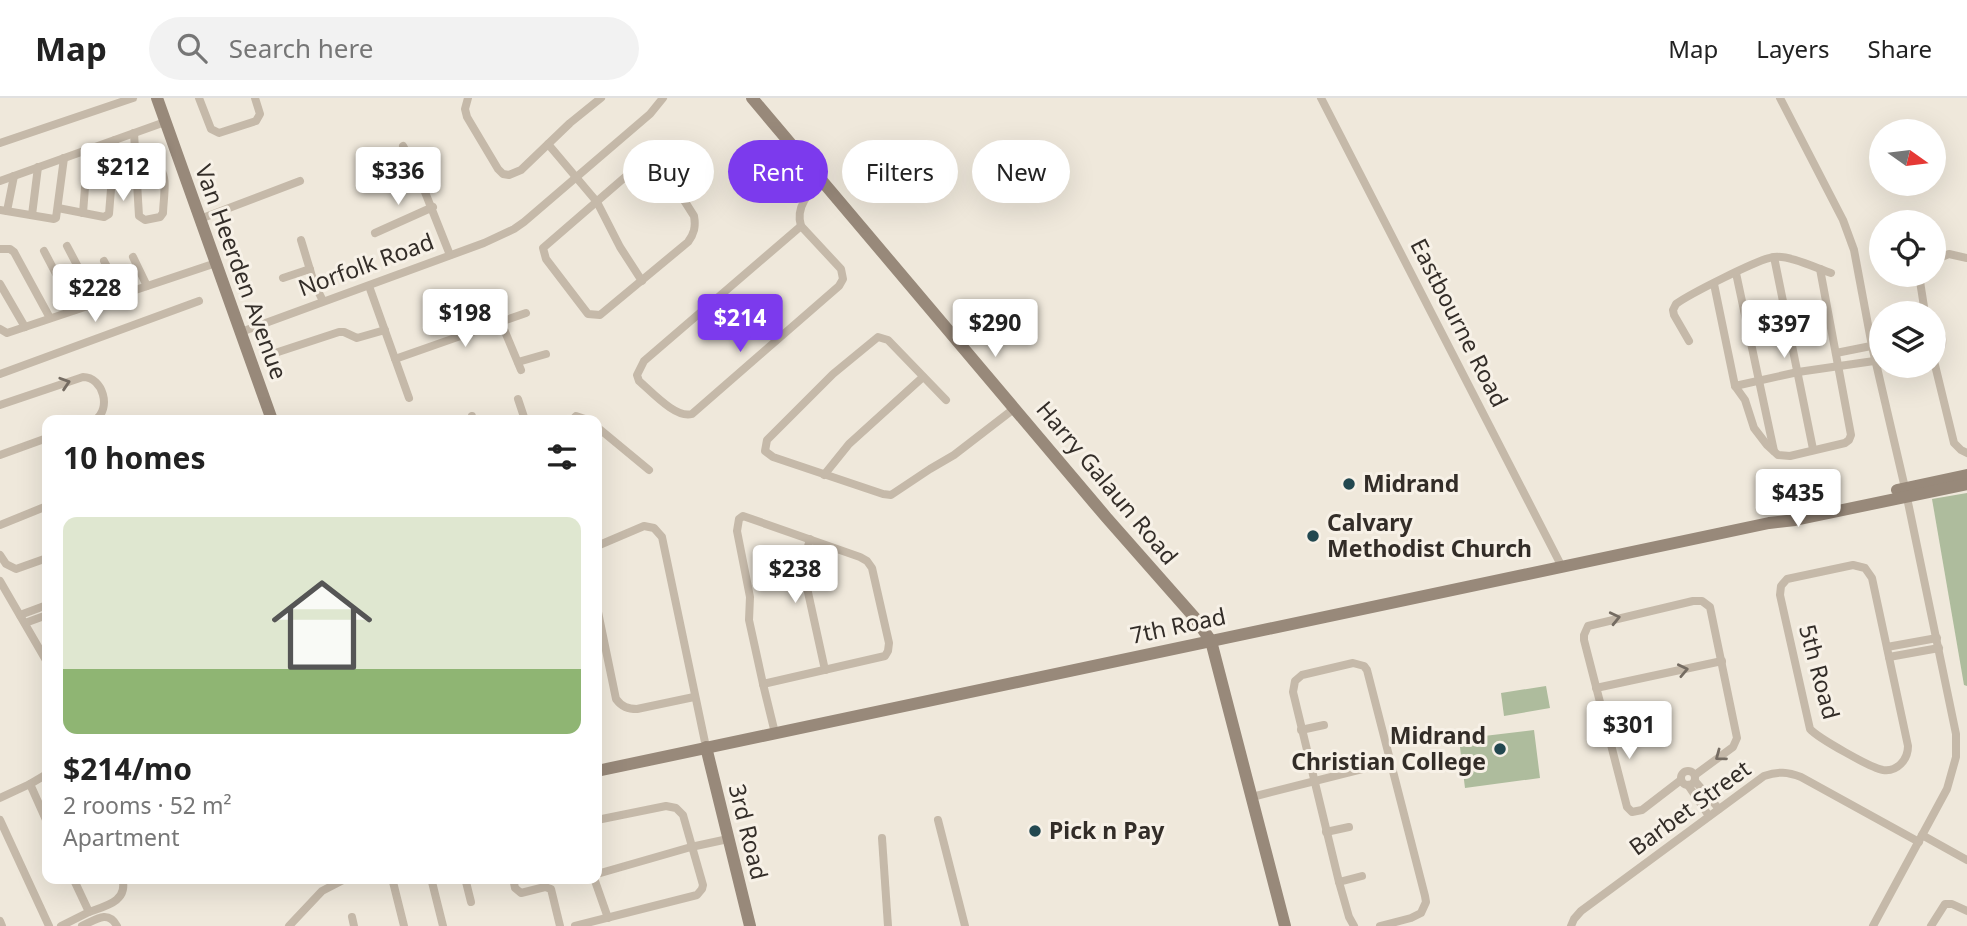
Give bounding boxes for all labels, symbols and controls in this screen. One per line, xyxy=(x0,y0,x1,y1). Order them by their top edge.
search box xyxy=(149,17,639,80)
text: Map xyxy=(35,26,107,71)
icon: search xyxy=(173,29,211,67)
text: Search here xyxy=(229,30,373,66)
text: Map xyxy=(1668,32,1718,65)
text: Layers xyxy=(1756,32,1830,65)
text: Share xyxy=(1868,32,1932,65)
north arrow xyxy=(1869,119,1946,196)
map controls xyxy=(1869,119,1946,378)
chip: Buy xyxy=(623,140,714,203)
chip: Rent xyxy=(728,140,828,203)
chip: Filters xyxy=(842,140,958,203)
chip: New xyxy=(972,140,1070,203)
pin: $212 xyxy=(82,144,164,203)
pin: $336 xyxy=(357,148,439,207)
text: $212 xyxy=(97,150,149,182)
text: $336 xyxy=(372,154,424,186)
street label: Van Heerden Avenue xyxy=(188,160,296,384)
button: locate xyxy=(1869,210,1946,287)
street label: Norfolk Road xyxy=(293,225,438,303)
street label: Eastbourne Road xyxy=(1404,233,1516,412)
pin: $228 xyxy=(54,264,136,324)
text: $228 xyxy=(69,271,121,303)
pin: $198 xyxy=(424,289,506,349)
pin: $214 xyxy=(699,294,781,354)
text: $198 xyxy=(439,296,491,328)
pin: $290 xyxy=(954,300,1036,359)
pin: $397 xyxy=(1743,300,1825,360)
text: $214 xyxy=(714,301,766,333)
button: layers xyxy=(1869,301,1946,378)
text: $290 xyxy=(969,306,1021,338)
text: $397 xyxy=(1758,307,1810,339)
one-way arrow xyxy=(58,377,70,391)
street label: Harry Galaun Road xyxy=(1030,394,1186,571)
text: 10 homes xyxy=(63,437,206,478)
icon: filters xyxy=(543,438,581,476)
place label: Midrand xyxy=(1363,467,1459,499)
pin: $435 xyxy=(1757,470,1839,529)
marker: Midrand xyxy=(1341,476,1357,492)
text: $435 xyxy=(1772,476,1824,508)
place label: Calvary Methodist Church xyxy=(1327,506,1532,564)
marker: Calvary Methodist Church xyxy=(1305,528,1321,544)
pin: $238 xyxy=(754,546,836,605)
text: $238 xyxy=(769,552,821,584)
icon: home xyxy=(259,562,385,688)
street label: 7th Road xyxy=(1127,599,1229,651)
one-way arrow xyxy=(1609,612,1621,627)
street label: 5th Road xyxy=(1792,621,1848,723)
one-way arrow xyxy=(1677,663,1689,678)
pin: $301 xyxy=(1588,702,1670,761)
text: $301 xyxy=(1603,708,1655,740)
place label: Midrand Christian College xyxy=(1291,719,1486,777)
marker: Midrand Christian College xyxy=(1492,741,1508,757)
text: $214/mo xyxy=(63,748,192,789)
one-way arrow xyxy=(1715,748,1727,761)
street label: Barbet Street xyxy=(1622,752,1757,862)
street label: 3rd Road xyxy=(722,781,776,883)
text: 2 rooms · 52 m² xyxy=(63,789,232,821)
place label: Pick n Pay xyxy=(1049,814,1165,846)
text: Apartment xyxy=(63,821,180,853)
marker: Pick n Pay xyxy=(1027,823,1043,839)

